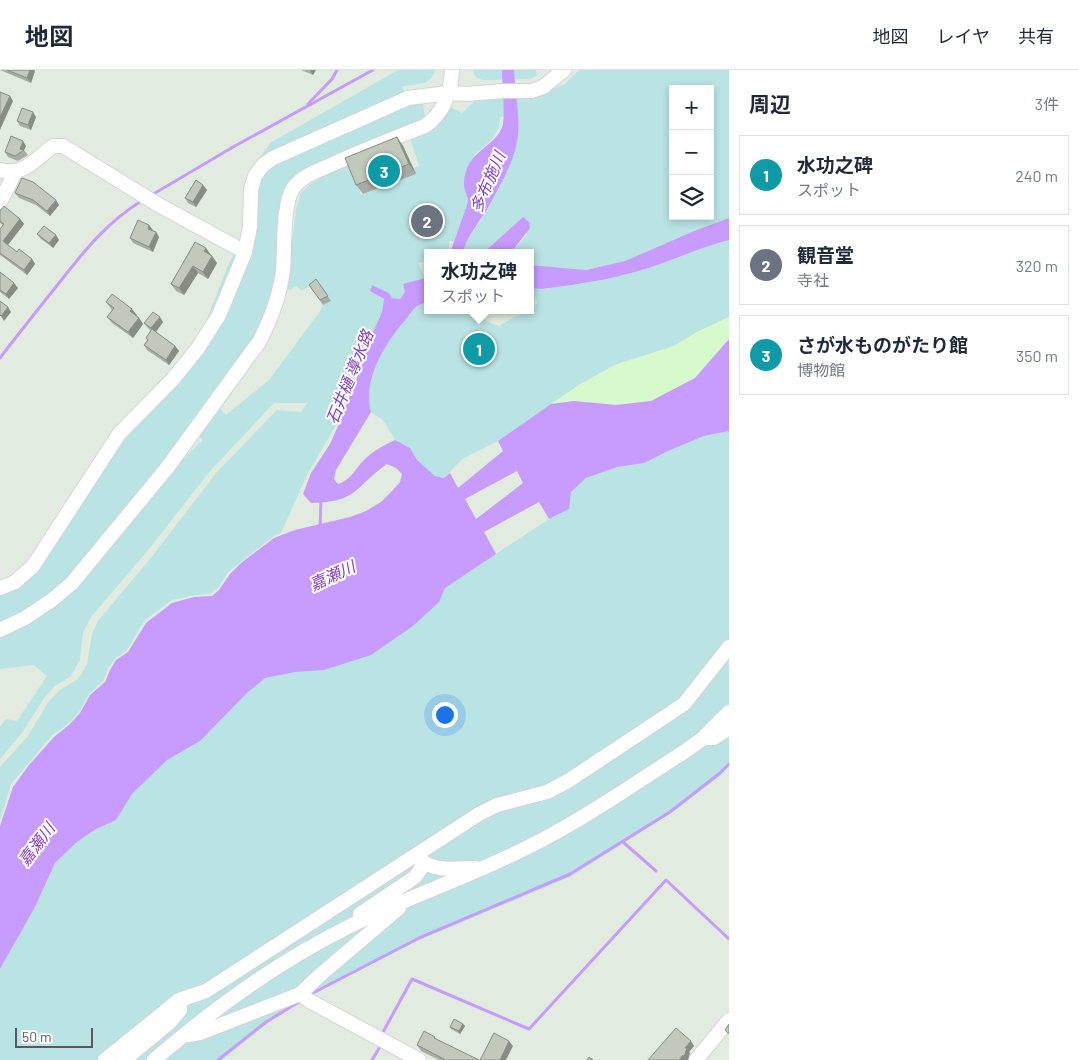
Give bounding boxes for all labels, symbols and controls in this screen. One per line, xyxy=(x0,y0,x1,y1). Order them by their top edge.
text: 地図 xyxy=(25,21,73,50)
text: 地図 xyxy=(873,25,909,47)
text: レイヤ xyxy=(937,25,990,47)
text: 共有 xyxy=(1018,25,1054,47)
map controls xyxy=(669,85,714,220)
button: + xyxy=(669,85,714,130)
text: 周辺 xyxy=(749,91,791,116)
text: 3件 xyxy=(1035,94,1059,113)
button: − xyxy=(669,130,714,175)
water label: 多布施川 xyxy=(466,147,509,215)
pin: 3 xyxy=(368,152,400,190)
text: 水功之碑 xyxy=(797,153,873,176)
text: 1 xyxy=(763,166,769,185)
text: 240 m xyxy=(1015,166,1058,185)
button: layers xyxy=(669,175,714,220)
text: スポット xyxy=(797,180,861,199)
pin: 2 xyxy=(411,202,443,240)
text: 観音堂 xyxy=(797,243,854,266)
popup xyxy=(424,249,534,314)
text: 2 xyxy=(762,256,770,275)
text: 320 m xyxy=(1016,256,1058,275)
text: 水功之碑 xyxy=(441,259,517,282)
text: 寺社 xyxy=(797,270,829,289)
text: スポット xyxy=(441,286,505,305)
water label: 石井樋 導水路 xyxy=(322,326,377,427)
pin: 1 xyxy=(463,330,495,368)
text: さが水ものがたり館 xyxy=(797,333,968,356)
text: 3 xyxy=(762,346,770,365)
text: 350 m xyxy=(1016,346,1058,365)
text: 博物館 xyxy=(797,360,845,379)
water label: 嘉瀬川 xyxy=(306,555,360,594)
your location xyxy=(432,702,458,728)
water label: 嘉瀬川 xyxy=(14,818,59,869)
scale bar xyxy=(15,1025,92,1048)
text: 50 m xyxy=(22,1028,51,1045)

